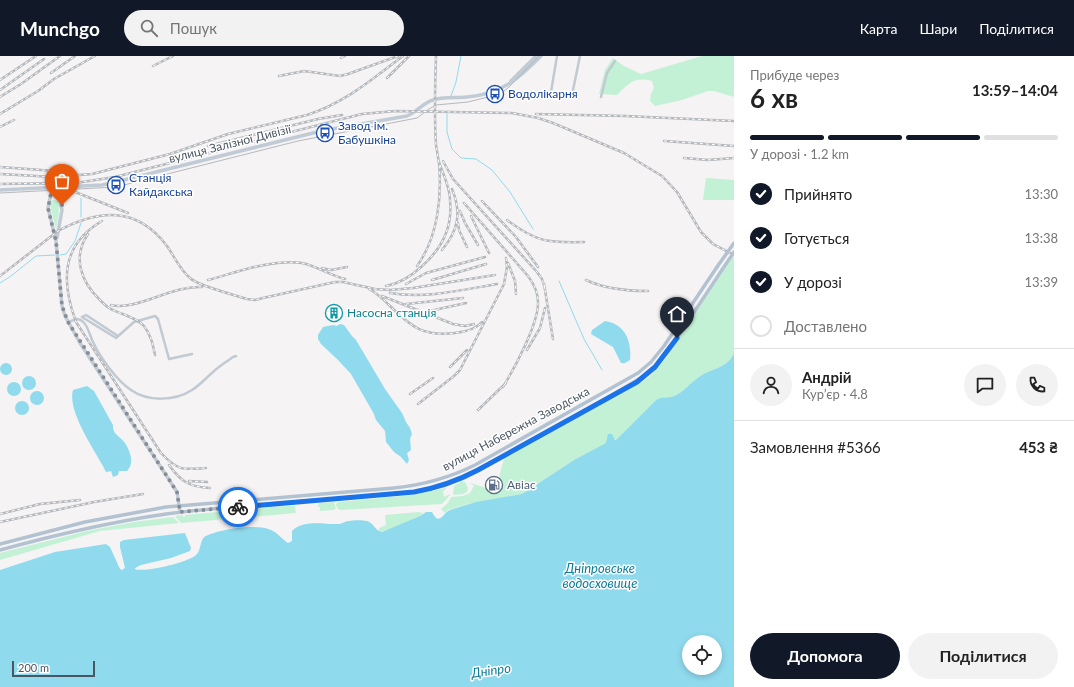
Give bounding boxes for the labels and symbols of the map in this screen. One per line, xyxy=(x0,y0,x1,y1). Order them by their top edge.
bus stop icon: Водолікарня xyxy=(485,84,505,104)
place label: Водолікарня xyxy=(508,86,578,101)
place label: Завод ім. Бабушкіна xyxy=(338,118,396,147)
street label: вулиця Залізної Дивізії xyxy=(167,121,294,166)
bus stop icon: Завод ім. Бабушкіна xyxy=(315,123,335,143)
pin xyxy=(45,164,79,205)
place label: Станція Кайдакська xyxy=(129,170,193,199)
bus stop icon: Станція Кайдакська xyxy=(106,175,126,195)
pin xyxy=(660,297,694,338)
building icon: Насосна станція xyxy=(324,303,344,323)
place label: Насосна станція xyxy=(347,305,436,320)
street label: вулиця Набережна Заводська xyxy=(440,383,592,474)
fuel station icon: Авіас xyxy=(484,475,504,495)
place label: Авіас xyxy=(507,477,536,492)
courier xyxy=(218,487,258,527)
water label: Дніпровське водосховище xyxy=(563,560,637,591)
scale bar xyxy=(12,659,95,678)
water label: Дніпро xyxy=(469,659,512,681)

